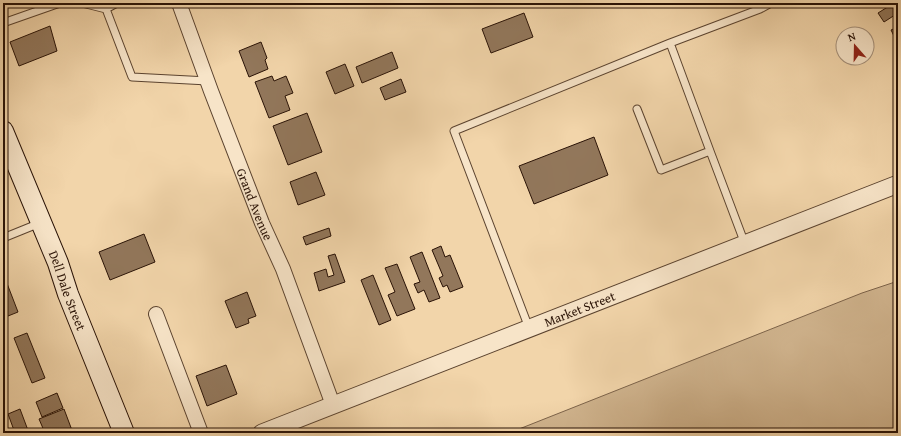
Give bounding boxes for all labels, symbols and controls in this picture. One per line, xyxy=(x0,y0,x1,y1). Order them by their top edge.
north arrow xyxy=(835,26,875,66)
text: N xyxy=(845,28,858,45)
street label: Grand Avenue xyxy=(232,165,278,243)
street label: Dell Dale Street xyxy=(44,247,91,333)
street label: Market Street xyxy=(541,286,618,331)

